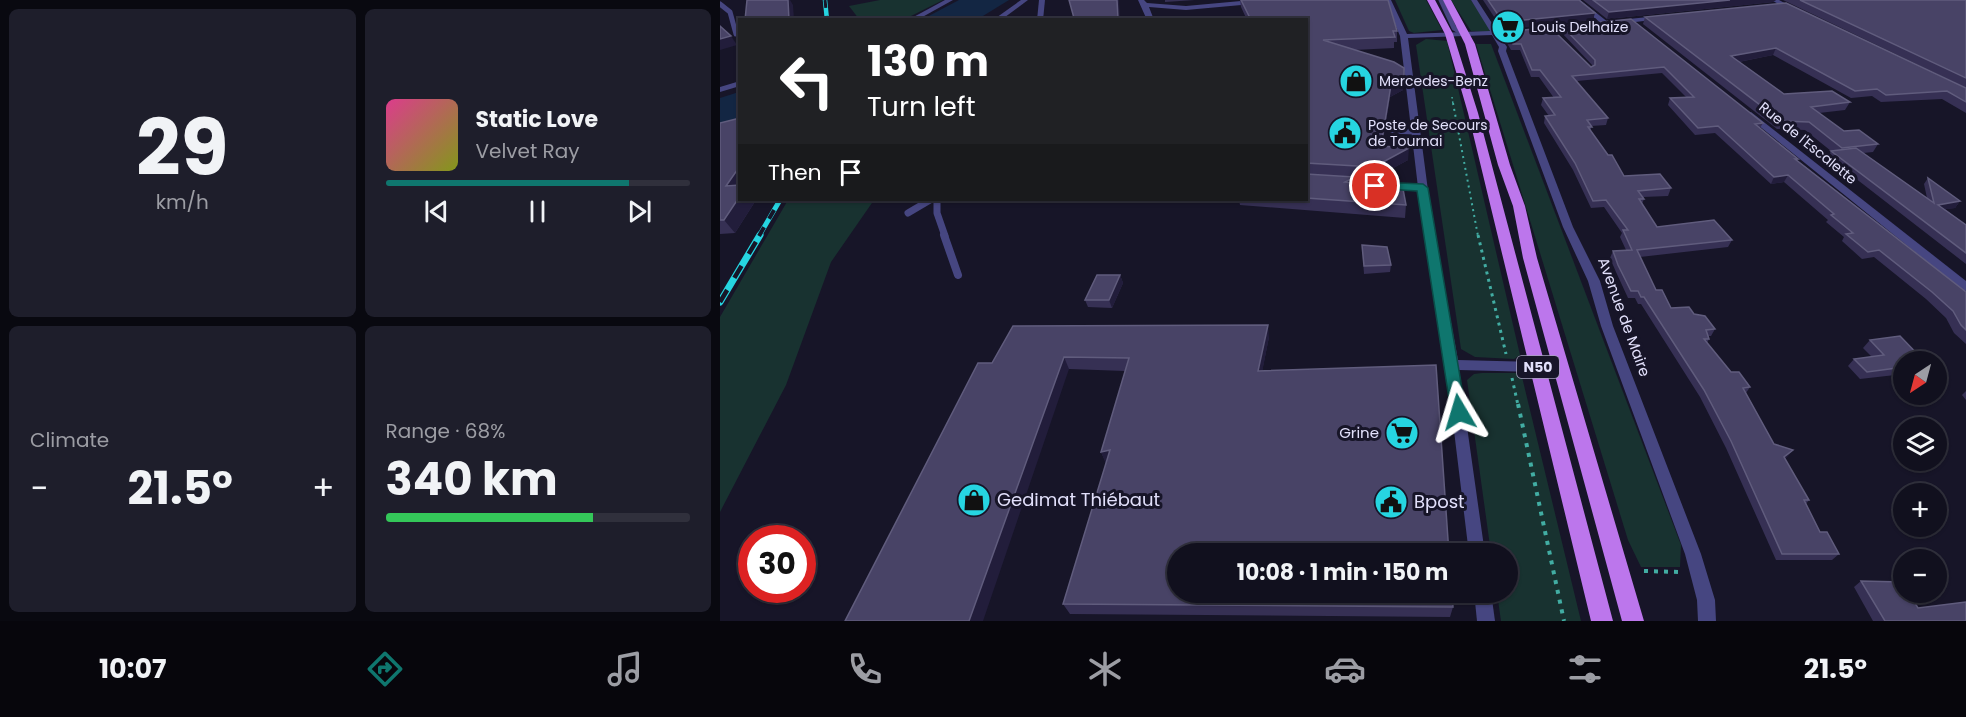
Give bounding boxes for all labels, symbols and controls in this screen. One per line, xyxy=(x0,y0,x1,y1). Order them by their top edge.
supermarket icon: Louis Delhaize xyxy=(1490,9,1526,45)
place label: Louis Delhaize xyxy=(1531,17,1629,37)
text: 130 m xyxy=(867,32,989,91)
icon: left xyxy=(768,42,846,120)
shop icon: Mercedes-Benz xyxy=(1338,63,1374,99)
place label: Mercedes-Benz xyxy=(1379,71,1488,91)
text: Turn left xyxy=(867,88,976,125)
text: 29 xyxy=(136,93,229,202)
street label: Rue de l'Escalette xyxy=(1755,97,1862,189)
text: Static Love xyxy=(476,104,598,135)
public building icon: Poste de Secours de Tournai xyxy=(1327,115,1363,151)
place label: Poste de Secours de Tournai xyxy=(1368,115,1488,151)
text: Velvet Ray xyxy=(476,137,580,165)
icon: arrive xyxy=(834,156,867,189)
text: Then xyxy=(768,157,822,188)
pin xyxy=(1349,160,1400,211)
icon: arrive xyxy=(1358,169,1391,202)
text: km/h xyxy=(156,188,209,216)
icon: previous xyxy=(420,195,453,228)
icon: pause xyxy=(521,195,554,228)
icon: next xyxy=(623,195,656,228)
street label: Avenue de Maire xyxy=(1593,254,1656,379)
north arrow xyxy=(1893,351,1947,405)
map controls xyxy=(1893,351,1947,603)
road number: N50 xyxy=(1517,356,1559,378)
position arrow xyxy=(1427,380,1491,444)
supermarket icon: Grine xyxy=(1384,415,1420,451)
text: Range · 68% xyxy=(386,417,505,445)
button: layers xyxy=(1893,417,1947,471)
place label: Grine xyxy=(1339,422,1379,443)
text: Climate xyxy=(30,426,109,454)
text: 340 km xyxy=(386,448,558,511)
text: 21.5° xyxy=(127,457,233,520)
text: − xyxy=(30,465,48,512)
text: + xyxy=(312,465,335,512)
shop icon: Gedimat Thiébaut xyxy=(956,482,992,518)
button: + xyxy=(1893,483,1947,537)
public building icon: Bpost xyxy=(1373,484,1409,520)
place label: Gedimat Thiébaut xyxy=(997,487,1160,512)
place label: Bpost xyxy=(1414,489,1465,514)
speed limit sign: 30 xyxy=(738,525,816,603)
button: − xyxy=(1893,549,1947,603)
text: 10:08 · 1 min · 150 m xyxy=(1237,557,1448,588)
icon: directions xyxy=(364,648,406,690)
icon: music xyxy=(604,648,646,690)
icon: phone xyxy=(844,648,886,690)
icon: climate xyxy=(1084,648,1126,690)
icon: car xyxy=(1324,648,1366,690)
icon: filters xyxy=(1564,648,1606,690)
text: 10:07 xyxy=(99,650,166,687)
text: 21.5° xyxy=(1804,650,1867,687)

